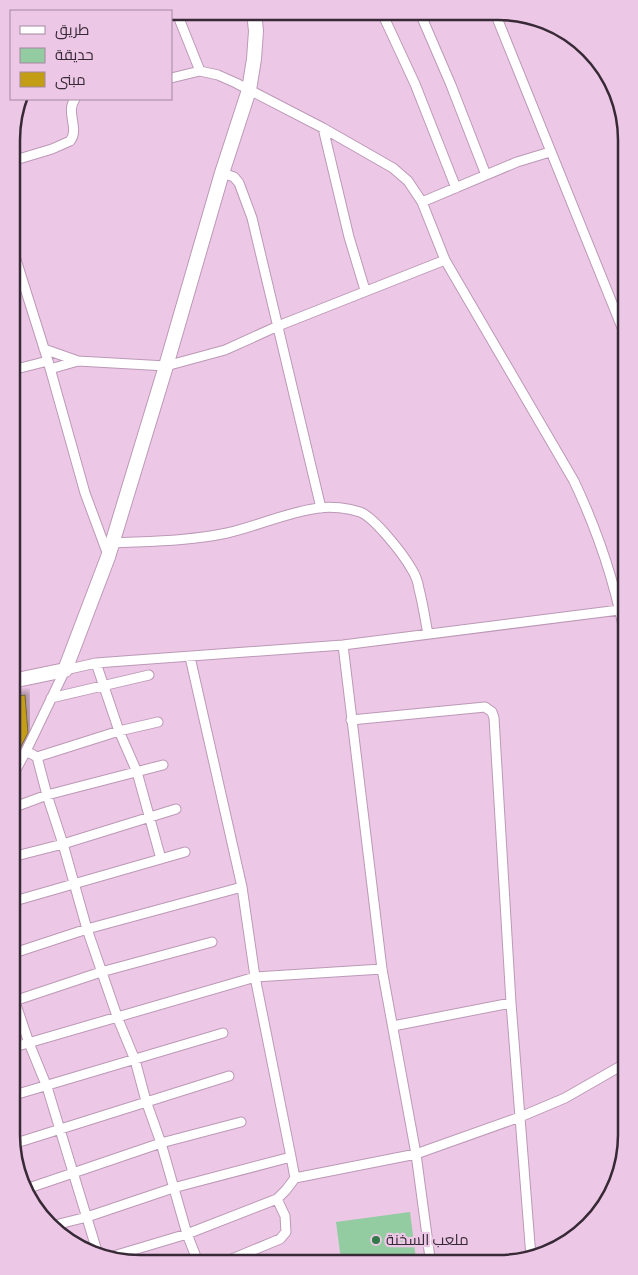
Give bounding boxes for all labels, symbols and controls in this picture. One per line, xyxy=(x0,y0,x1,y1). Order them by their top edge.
legend xyxy=(10,10,172,100)
text: طريق xyxy=(55,20,89,40)
text: حديقة xyxy=(55,45,94,63)
text: مبنى xyxy=(55,70,86,90)
place label: ملعب السخنة xyxy=(386,1230,469,1248)
marker: ملعب السخنة xyxy=(370,1234,382,1246)

